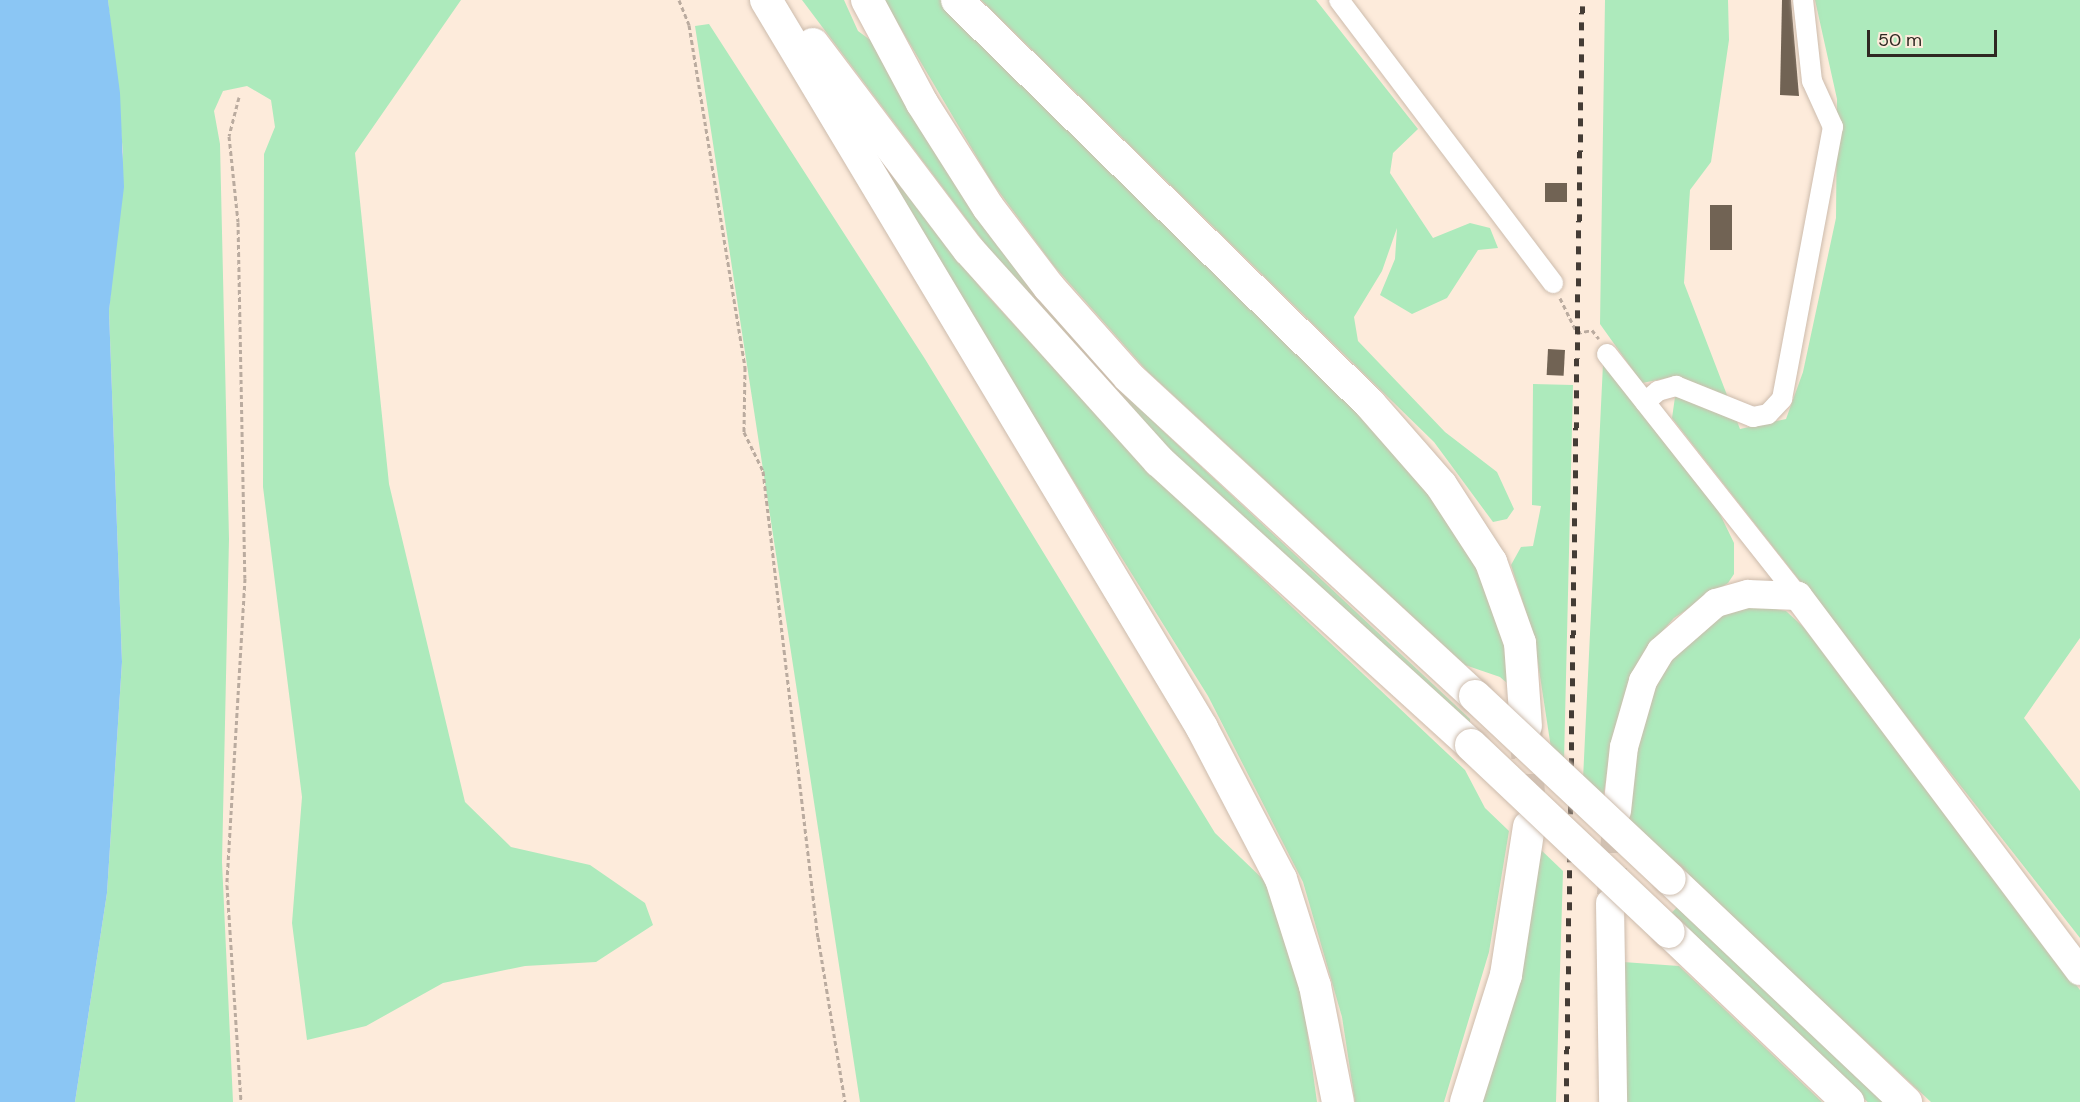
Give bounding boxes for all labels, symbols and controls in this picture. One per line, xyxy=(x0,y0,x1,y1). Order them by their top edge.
scale bar xyxy=(1870,18,2000,56)
text: 50 m xyxy=(1878,28,1922,52)

